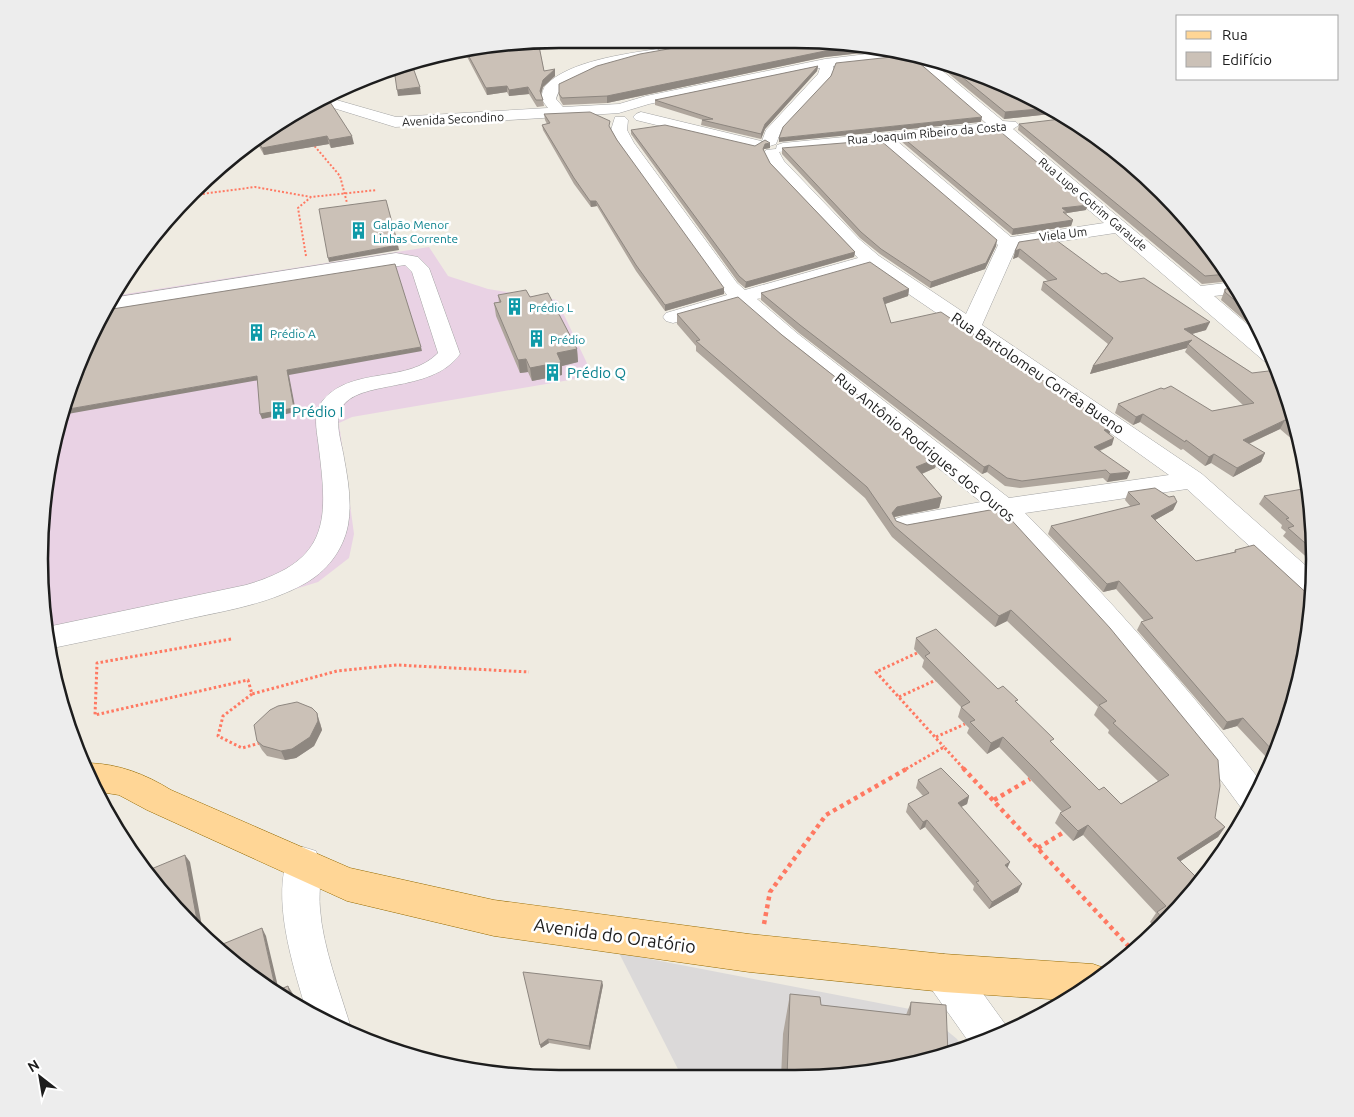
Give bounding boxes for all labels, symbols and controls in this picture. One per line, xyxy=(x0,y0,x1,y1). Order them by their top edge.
legend xyxy=(1176,15,1339,80)
text: Rua xyxy=(1222,26,1248,43)
text: Edifício xyxy=(1222,51,1272,68)
street label: Avenida Secondino xyxy=(402,110,504,128)
street label: Rua Joaquim Ribeiro da Costa xyxy=(847,120,1007,146)
street label: Rua Lupe Cotrim Garaude xyxy=(1036,155,1150,253)
place label: Galpão Menor Linhas Corrente xyxy=(373,218,458,245)
building icon: Galpão Menor Linhas Corrente xyxy=(349,221,369,241)
street label: Viela Um xyxy=(1038,225,1088,243)
building icon: Prédio L xyxy=(505,297,525,317)
place label: Prédio L xyxy=(529,301,573,314)
street label: Rua Bartolomeu Corrêa Bueno xyxy=(948,309,1128,437)
building icon: Prédio A xyxy=(246,323,266,343)
place label: Prédio A xyxy=(270,327,316,340)
building icon: Prédio xyxy=(526,329,546,349)
place label: Prédio xyxy=(550,333,585,346)
building icon: Prédio Q xyxy=(543,362,563,382)
place label: Prédio Q xyxy=(567,364,626,381)
street label: Rua Antônio Rodrigues dos Ouros xyxy=(832,369,1018,525)
building icon: Prédio I xyxy=(268,401,288,421)
place label: Prédio I xyxy=(292,403,343,420)
street label: Avenida do Oratório xyxy=(533,914,697,956)
north arrow xyxy=(15,1052,65,1102)
text: N xyxy=(25,1056,42,1075)

